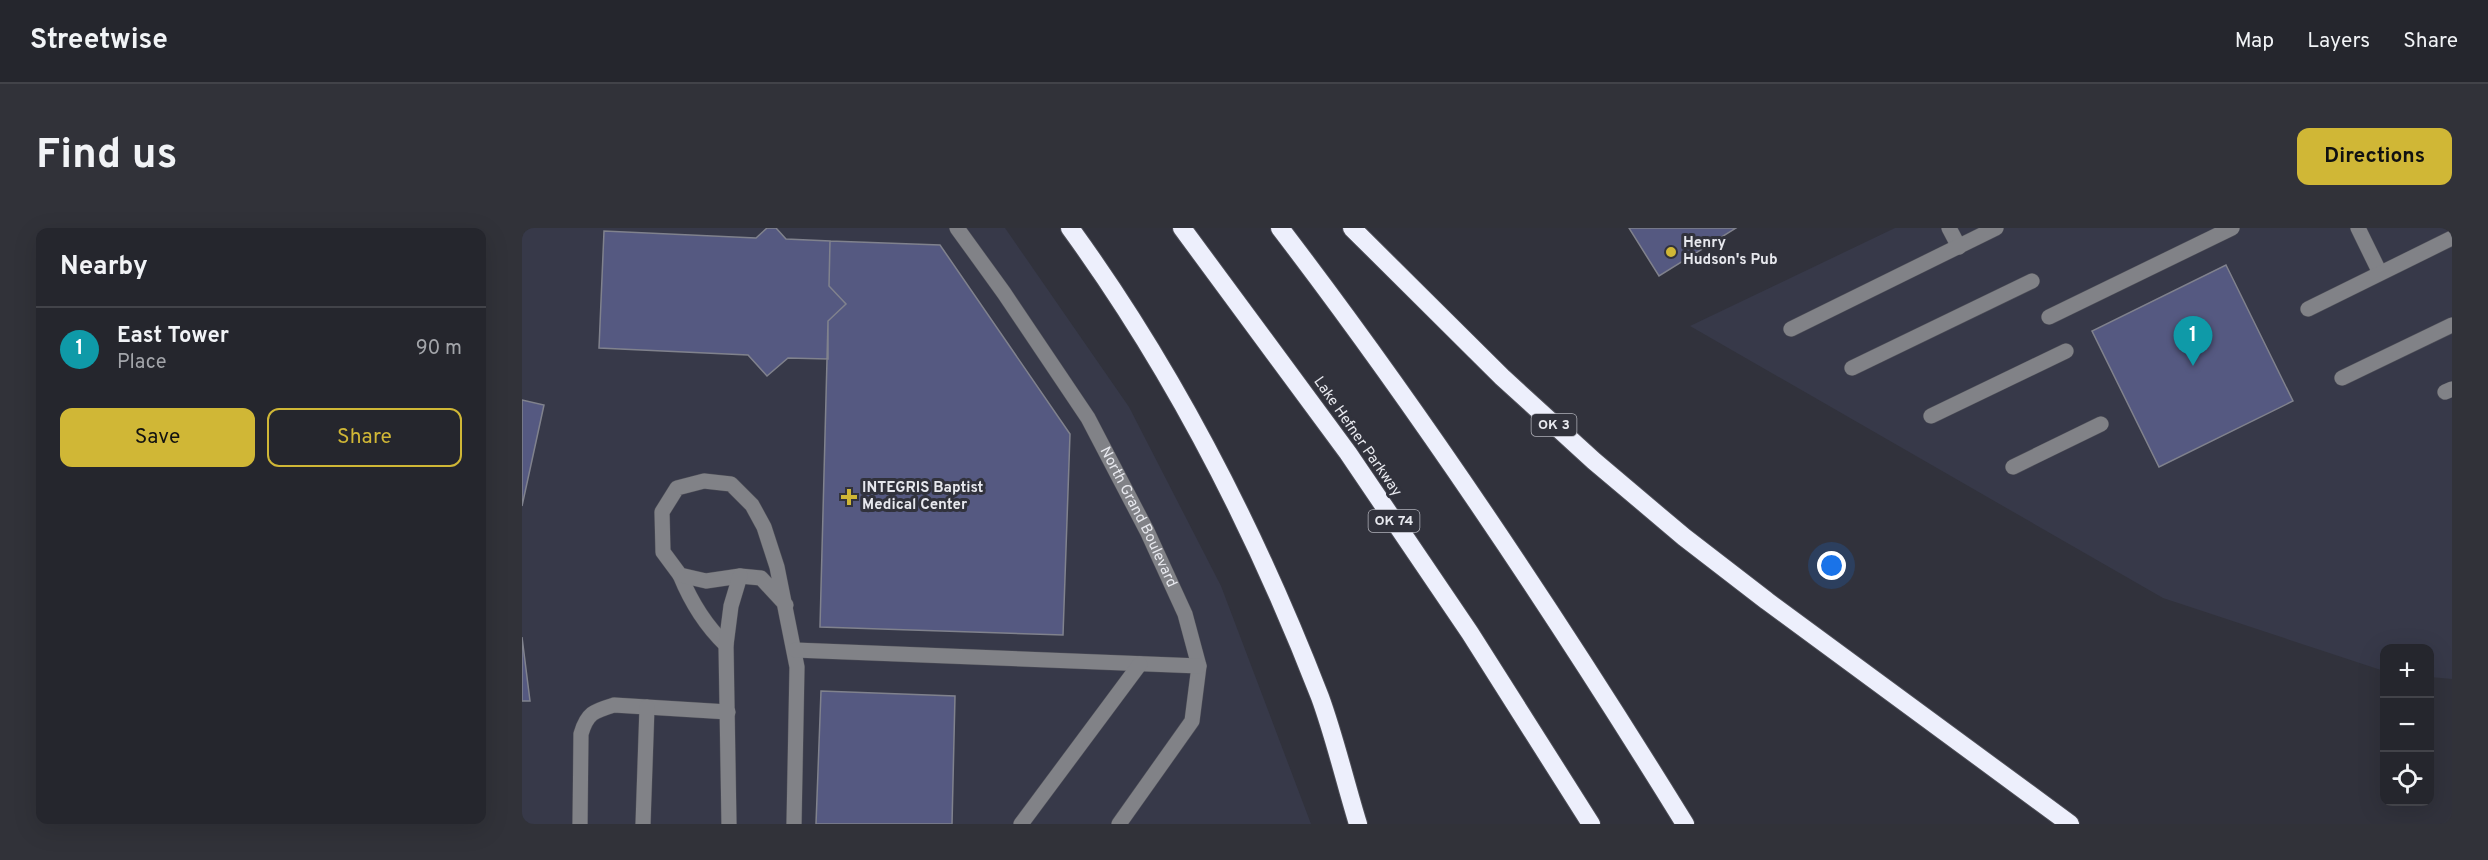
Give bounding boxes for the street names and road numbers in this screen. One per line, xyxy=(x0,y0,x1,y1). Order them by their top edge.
street label: Lake Hefner Parkway xyxy=(1308,373,1406,501)
road number: OK 3 xyxy=(1532,414,1576,436)
street label: North Grand Boulevard xyxy=(1095,444,1181,591)
road number: OK 74 xyxy=(1368,510,1420,532)

